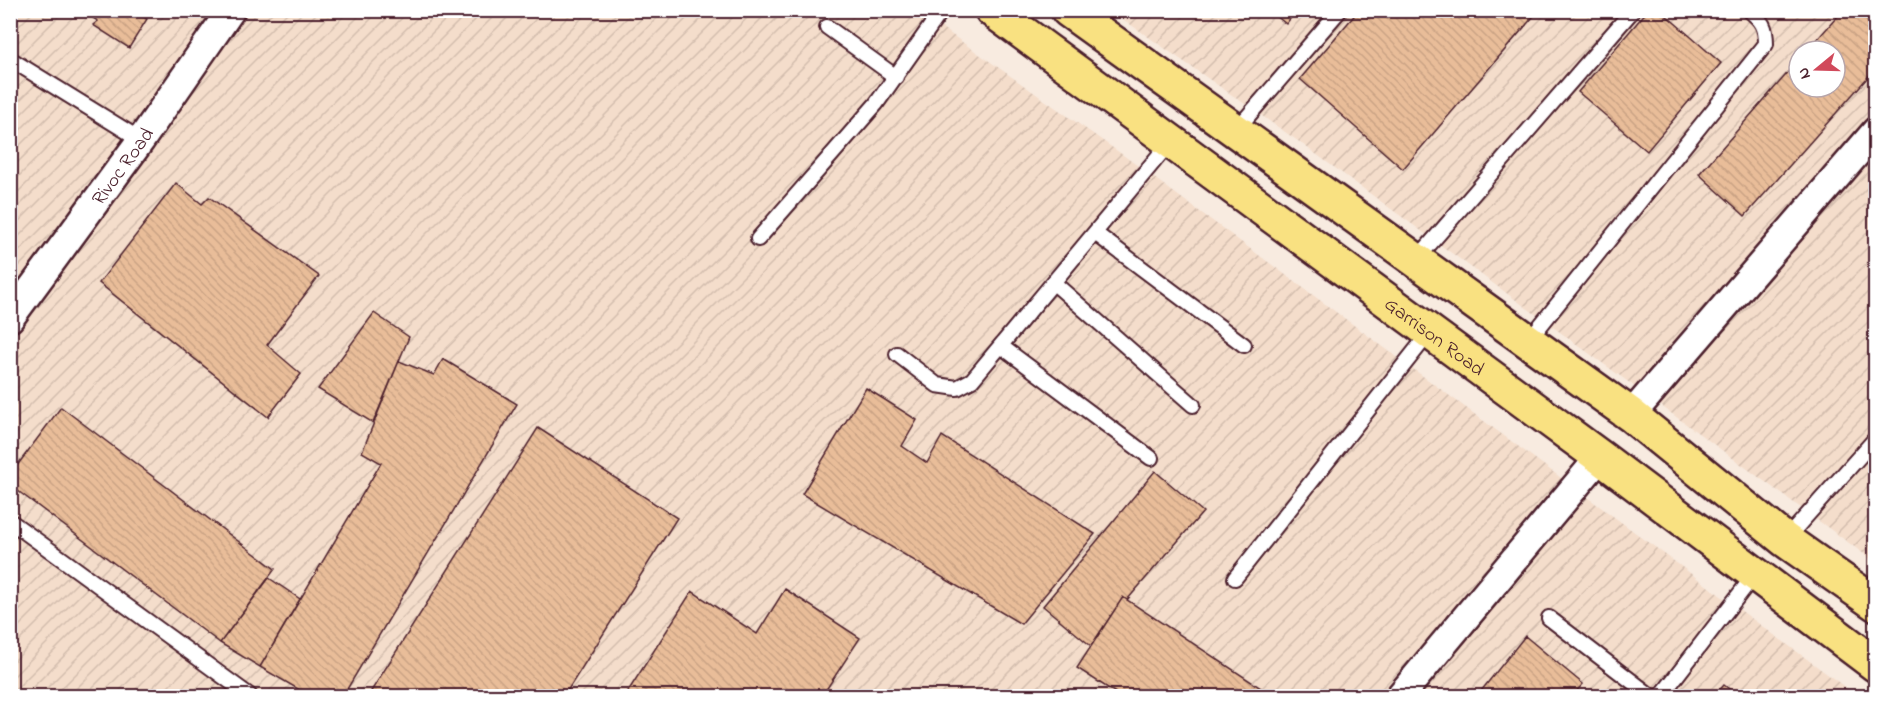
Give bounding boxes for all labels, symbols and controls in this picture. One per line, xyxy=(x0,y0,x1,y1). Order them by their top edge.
north arrow xyxy=(1787,39,1847,99)
text: N xyxy=(1792,64,1818,82)
street label: Rivoc Road xyxy=(86,122,162,212)
street label: Garrison Road xyxy=(1377,291,1490,385)

